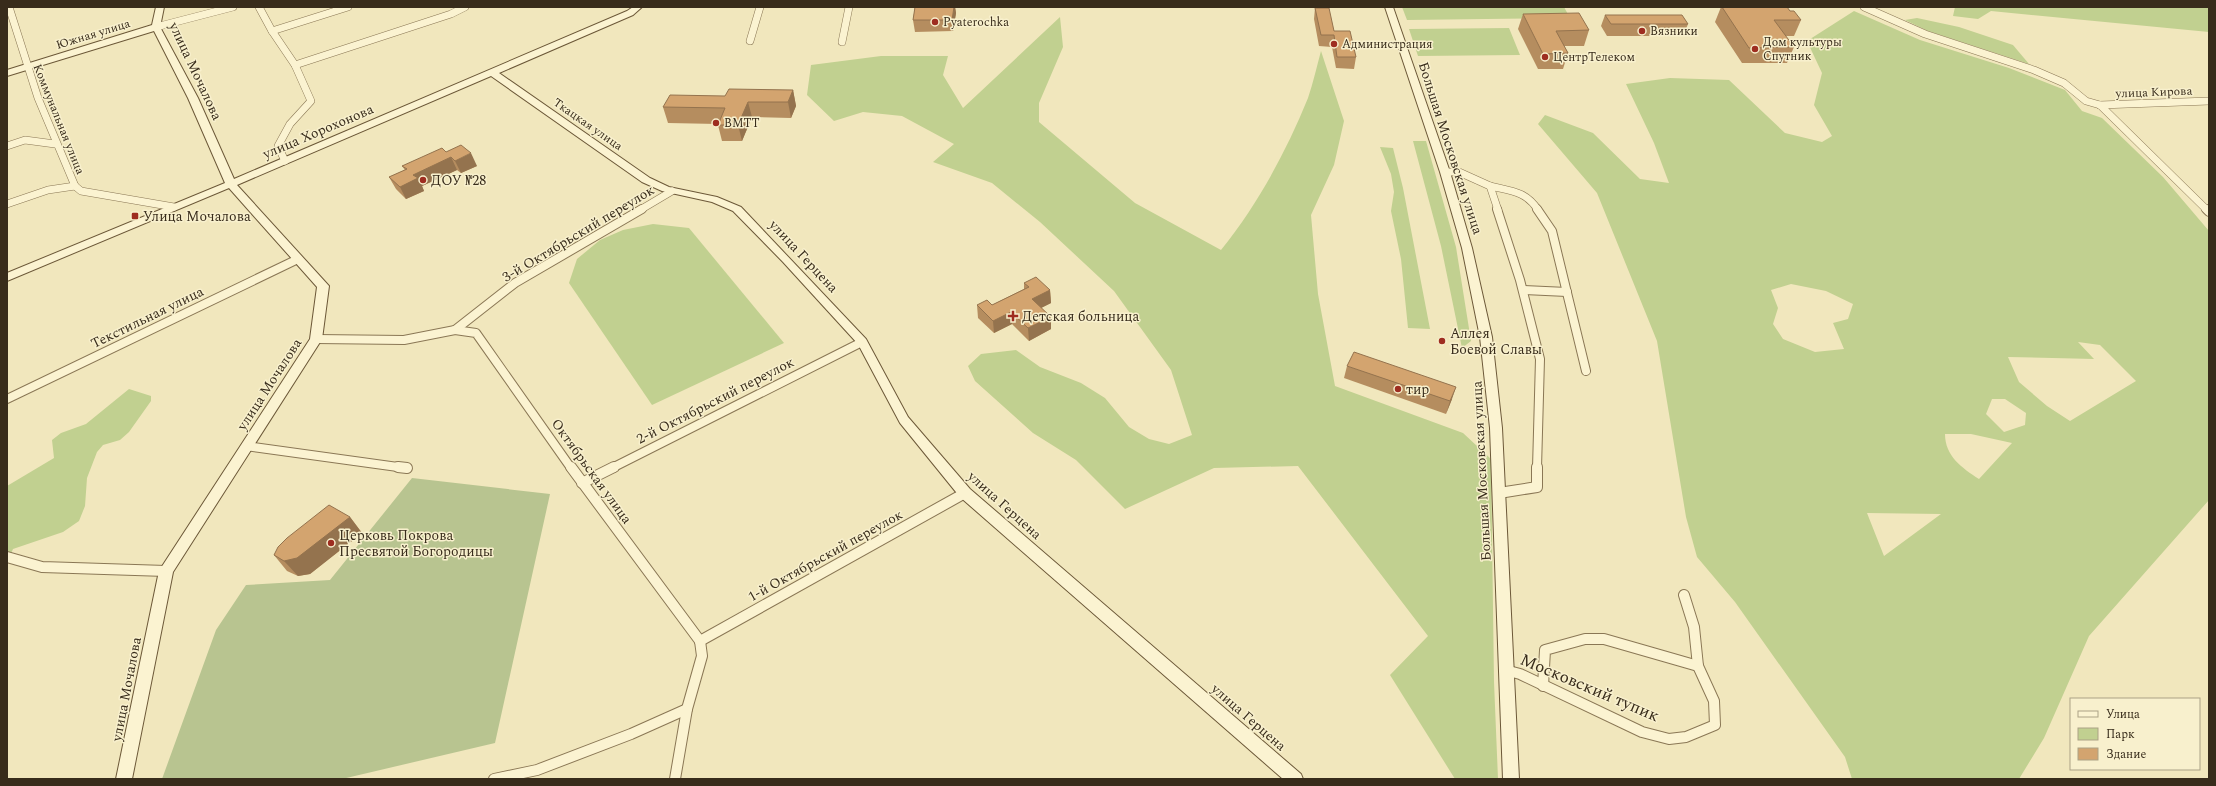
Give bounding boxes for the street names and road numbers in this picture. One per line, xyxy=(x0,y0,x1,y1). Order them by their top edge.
street label: Южная улица xyxy=(54,14,133,55)
street label: улица Мочалова xyxy=(163,18,228,124)
street label: Большая Московская улица xyxy=(1413,59,1488,237)
street label: Коммунальная улица xyxy=(28,61,89,177)
street label: улица Кирова xyxy=(2114,82,2193,103)
street label: Ткацкая улица xyxy=(549,93,627,156)
street label: улица Хорохонова xyxy=(259,99,377,165)
street label: 3-й Октябрьский переулок xyxy=(498,179,659,287)
street label: улица Герцена xyxy=(763,214,843,298)
street label: Текстильная улица xyxy=(87,281,207,354)
street label: улица Мочалова xyxy=(231,334,307,435)
street label: 2-й Октябрьский переулок xyxy=(633,351,798,449)
street label: Большая Московская улица xyxy=(1466,380,1497,562)
street label: Октябрьская улица xyxy=(546,414,637,528)
street label: улица Герцена xyxy=(962,466,1047,545)
street label: 1-й Октябрьский переулок xyxy=(744,504,907,607)
street label: улица Мочалова xyxy=(106,635,147,744)
street label: Московский тупик xyxy=(1516,647,1664,729)
street label: улица Герцена xyxy=(1206,678,1291,756)

